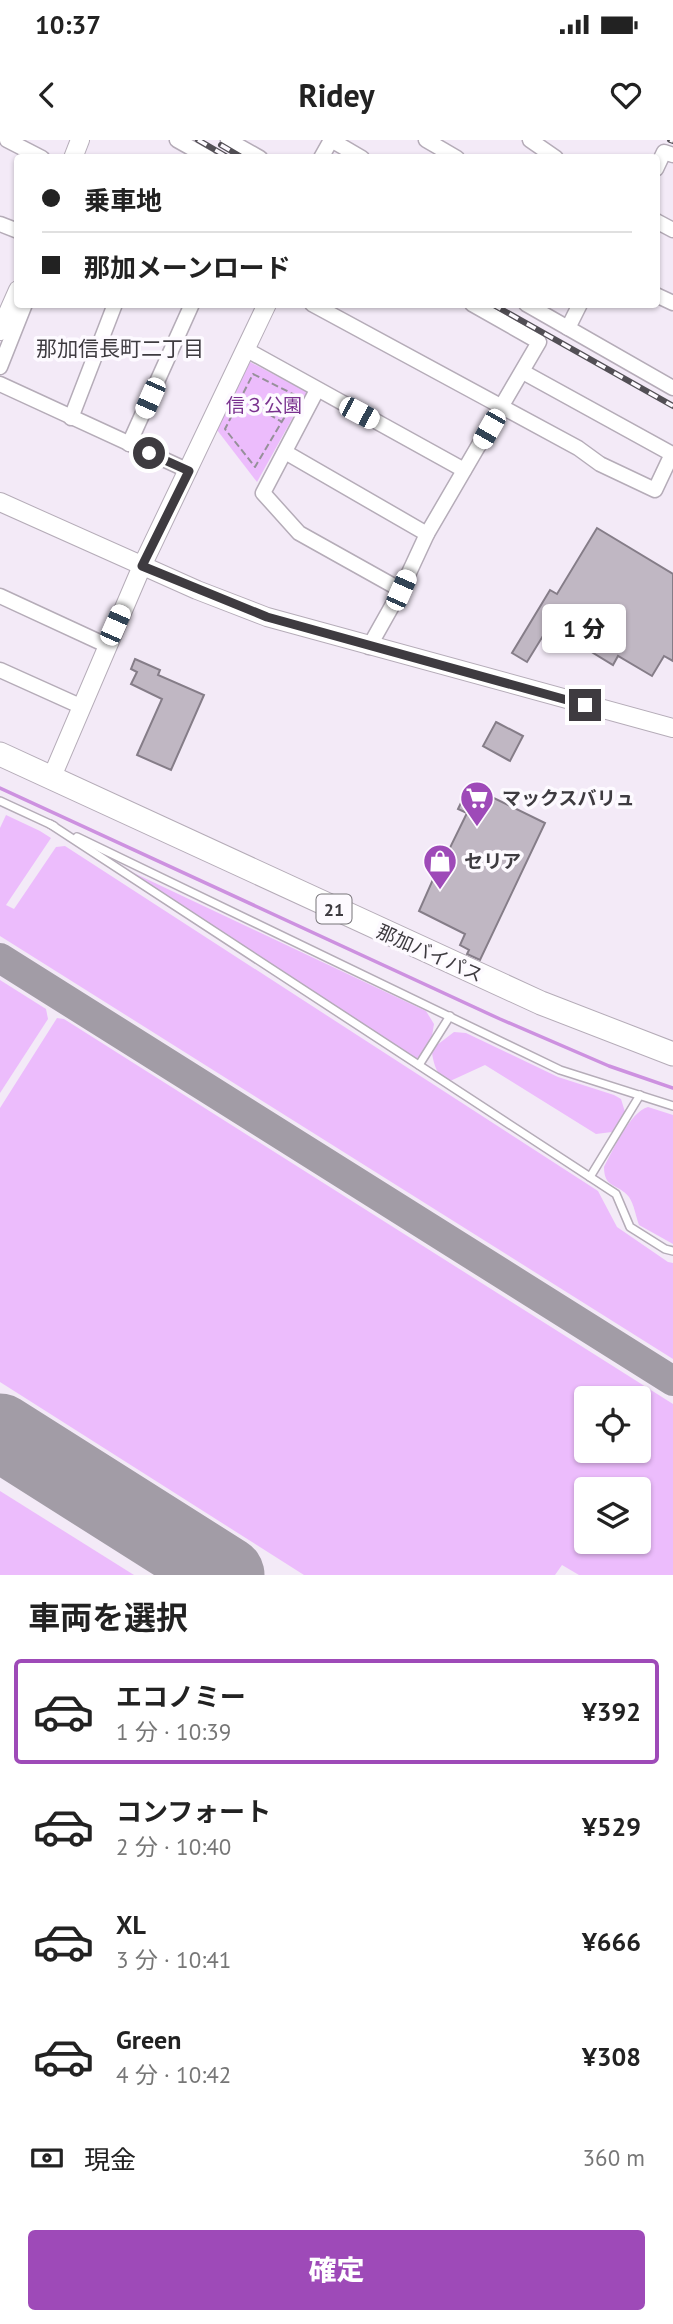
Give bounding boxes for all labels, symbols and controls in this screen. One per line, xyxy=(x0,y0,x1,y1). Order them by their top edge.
text: 10:37 xyxy=(35,8,101,41)
text: Ridey xyxy=(298,74,375,116)
icon: back xyxy=(28,76,66,114)
icon: heart xyxy=(607,76,645,114)
text: 乗車地 xyxy=(84,184,162,217)
text: 那加メーンロード xyxy=(84,251,291,284)
district label: 那加信長町二丁目 xyxy=(36,335,204,362)
car xyxy=(132,375,169,421)
park label: 信３公園 xyxy=(226,393,302,417)
car xyxy=(336,394,383,432)
car xyxy=(470,406,509,452)
route start xyxy=(133,437,165,469)
car xyxy=(383,567,420,613)
car xyxy=(97,602,134,648)
callout: 1 分 xyxy=(543,603,627,652)
text: 1 分 xyxy=(563,614,605,643)
route end xyxy=(569,689,601,721)
supermarket icon: マックスバリュ xyxy=(458,779,496,828)
place label: マックスバリュ xyxy=(502,786,634,810)
shop icon: セリア xyxy=(421,842,459,891)
place label: セリア xyxy=(464,849,521,873)
road number: 21 xyxy=(316,894,352,924)
street label: 那加バイパス xyxy=(373,919,487,987)
map controls xyxy=(574,1386,651,1554)
button: locate xyxy=(574,1386,651,1463)
button: layers xyxy=(574,1477,651,1554)
text: 車両を選択 xyxy=(28,1596,188,1638)
icon: car xyxy=(32,1680,95,1743)
text: エコノミー xyxy=(116,1680,246,1713)
text: ¥392 xyxy=(582,1695,641,1728)
text: 1 分 · 10:39 xyxy=(116,1717,231,1746)
icon: car xyxy=(32,1795,95,1858)
text: コンフォート xyxy=(116,1795,271,1828)
text: ¥529 xyxy=(582,1810,641,1843)
text: 2 分 · 10:40 xyxy=(116,1832,231,1861)
text: XL xyxy=(116,1908,146,1941)
icon: car xyxy=(32,1910,95,1973)
text: ¥666 xyxy=(582,1925,641,1958)
text: 3 分 · 10:41 xyxy=(116,1945,231,1974)
text: Green xyxy=(116,2023,181,2056)
icon: car xyxy=(32,2025,95,2088)
text: ¥308 xyxy=(582,2040,641,2073)
text: 4 分 · 10:42 xyxy=(116,2060,231,2089)
icon: cash xyxy=(28,2139,66,2177)
text: 現金 xyxy=(84,2143,136,2176)
text: 360 m xyxy=(583,2143,645,2172)
button: 確定 xyxy=(28,2230,645,2310)

